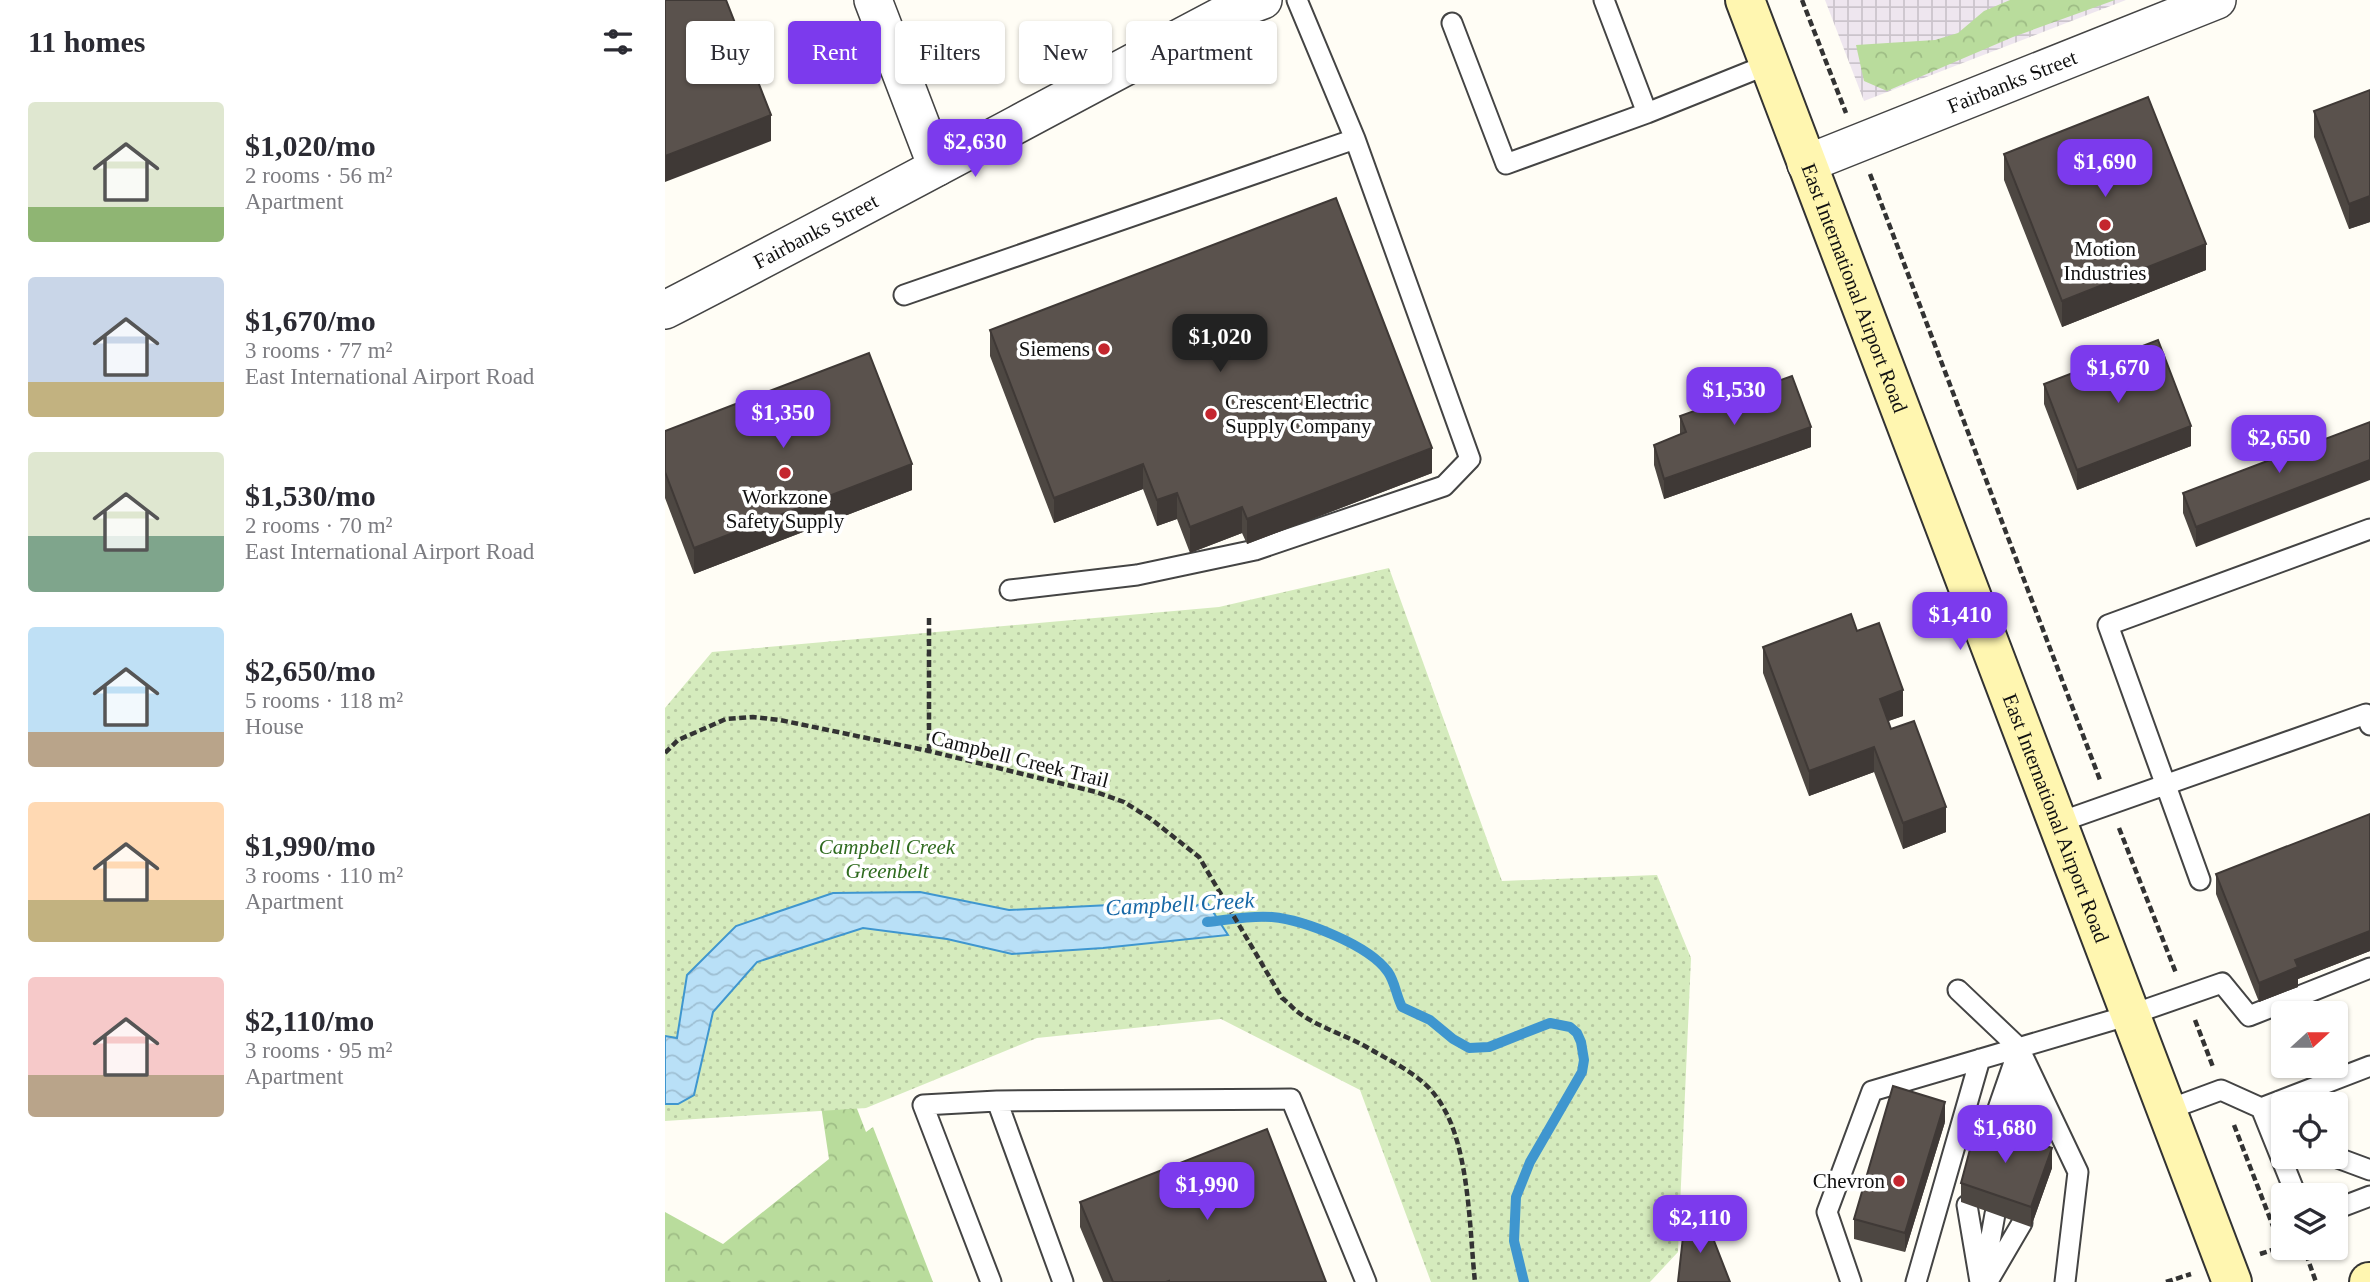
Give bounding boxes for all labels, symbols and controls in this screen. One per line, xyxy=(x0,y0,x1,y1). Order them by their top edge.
chip: Buy xyxy=(686,21,774,84)
chip: Rent xyxy=(788,21,881,84)
chip: Filters xyxy=(895,21,1005,84)
chip: New xyxy=(1019,21,1112,84)
chip: Apartment xyxy=(1126,21,1277,84)
icon: filters xyxy=(599,23,637,61)
text: 11 homes xyxy=(28,25,146,58)
street label: Fairbanks Street xyxy=(1944,45,2080,118)
pin: $2,630 xyxy=(918,120,1032,179)
text: $1,020/mo xyxy=(245,129,376,162)
text: $2,630 xyxy=(943,129,1007,154)
icon: home xyxy=(84,130,168,214)
pin: $1,690 xyxy=(2048,140,2162,199)
text: $1,690 xyxy=(2073,149,2137,174)
street label: East International Airport Road xyxy=(1796,160,1913,416)
text: 2 rooms · 56 m² xyxy=(245,163,392,188)
text: Apartment xyxy=(245,189,343,214)
street label: Fairbanks Street xyxy=(749,189,882,274)
marker: Motion Industries xyxy=(2097,217,2113,233)
place label: Motion Industries xyxy=(2064,237,2146,285)
text: $1,670/mo xyxy=(245,304,376,337)
icon: home xyxy=(84,305,168,389)
pin: $1,020 xyxy=(1163,314,1277,374)
text: $1,020 xyxy=(1188,324,1252,349)
place label: Siemens xyxy=(1019,337,1090,361)
text: 3 rooms · 77 m² xyxy=(245,338,392,363)
marker: Siemens xyxy=(1096,341,1112,357)
pin: $1,670 xyxy=(2061,346,2175,405)
text: $1,670 xyxy=(2086,355,2150,380)
text: East International Airport Road xyxy=(245,364,534,389)
pin: $1,530 xyxy=(1677,368,1791,427)
text: $1,530 xyxy=(1702,377,1766,402)
place label: Crescent Electric Supply Company xyxy=(1225,390,1372,438)
pin: $1,350 xyxy=(726,391,840,450)
text: $1,350 xyxy=(751,400,815,425)
marker: Crescent Electric Supply Company xyxy=(1203,406,1219,422)
pin: $2,650 xyxy=(2222,416,2336,475)
text: $2,650 xyxy=(2247,425,2311,450)
marker: Workzone Safety Supply xyxy=(777,465,793,481)
text: $1,530/mo xyxy=(245,479,376,512)
icon: home xyxy=(84,480,168,564)
place label: Workzone Safety Supply xyxy=(726,485,845,533)
text: 2 rooms · 70 m² xyxy=(245,513,392,538)
text: East International Airport Road xyxy=(245,539,534,564)
pin: $1,410 xyxy=(1903,592,2017,652)
text: $1,410 xyxy=(1928,602,1992,627)
text: $2,650/mo xyxy=(245,654,376,687)
icon: home xyxy=(84,655,168,739)
text: 5 rooms · 118 m² xyxy=(245,688,403,713)
street label: East International Airport Road xyxy=(1998,690,2114,946)
text: House xyxy=(245,714,304,739)
street label: Campbell Creek Trail xyxy=(929,725,1111,793)
text: $1,990/mo xyxy=(245,829,376,862)
icon: home xyxy=(84,830,168,914)
park label: Campbell Creek Greenbelt xyxy=(819,835,956,883)
text: 3 rooms · 110 m² xyxy=(245,863,403,888)
water label: Campbell Creek xyxy=(1105,888,1256,920)
text: Apartment xyxy=(245,889,343,914)
north arrow xyxy=(2271,1001,2349,1078)
map controls xyxy=(2271,1001,2348,1260)
text: $2,110/mo xyxy=(245,1004,374,1037)
icon: home xyxy=(84,1005,168,1089)
text: 3 rooms · 95 m² xyxy=(245,1038,392,1063)
text: Apartment xyxy=(245,1064,343,1089)
button: locate xyxy=(2271,1092,2348,1169)
pin: $1,680 xyxy=(1948,1106,2062,1165)
text: $1,680 xyxy=(1973,1115,2037,1140)
pin: $1,990 xyxy=(1150,1162,1264,1222)
place label: Chevron xyxy=(1813,1169,1885,1193)
text: $1,990 xyxy=(1175,1172,1239,1197)
marker: Chevron xyxy=(1891,1173,1907,1189)
button: layers xyxy=(2271,1183,2348,1260)
pin: $2,110 xyxy=(1643,1196,1757,1255)
text: $2,110 xyxy=(1669,1205,1731,1230)

